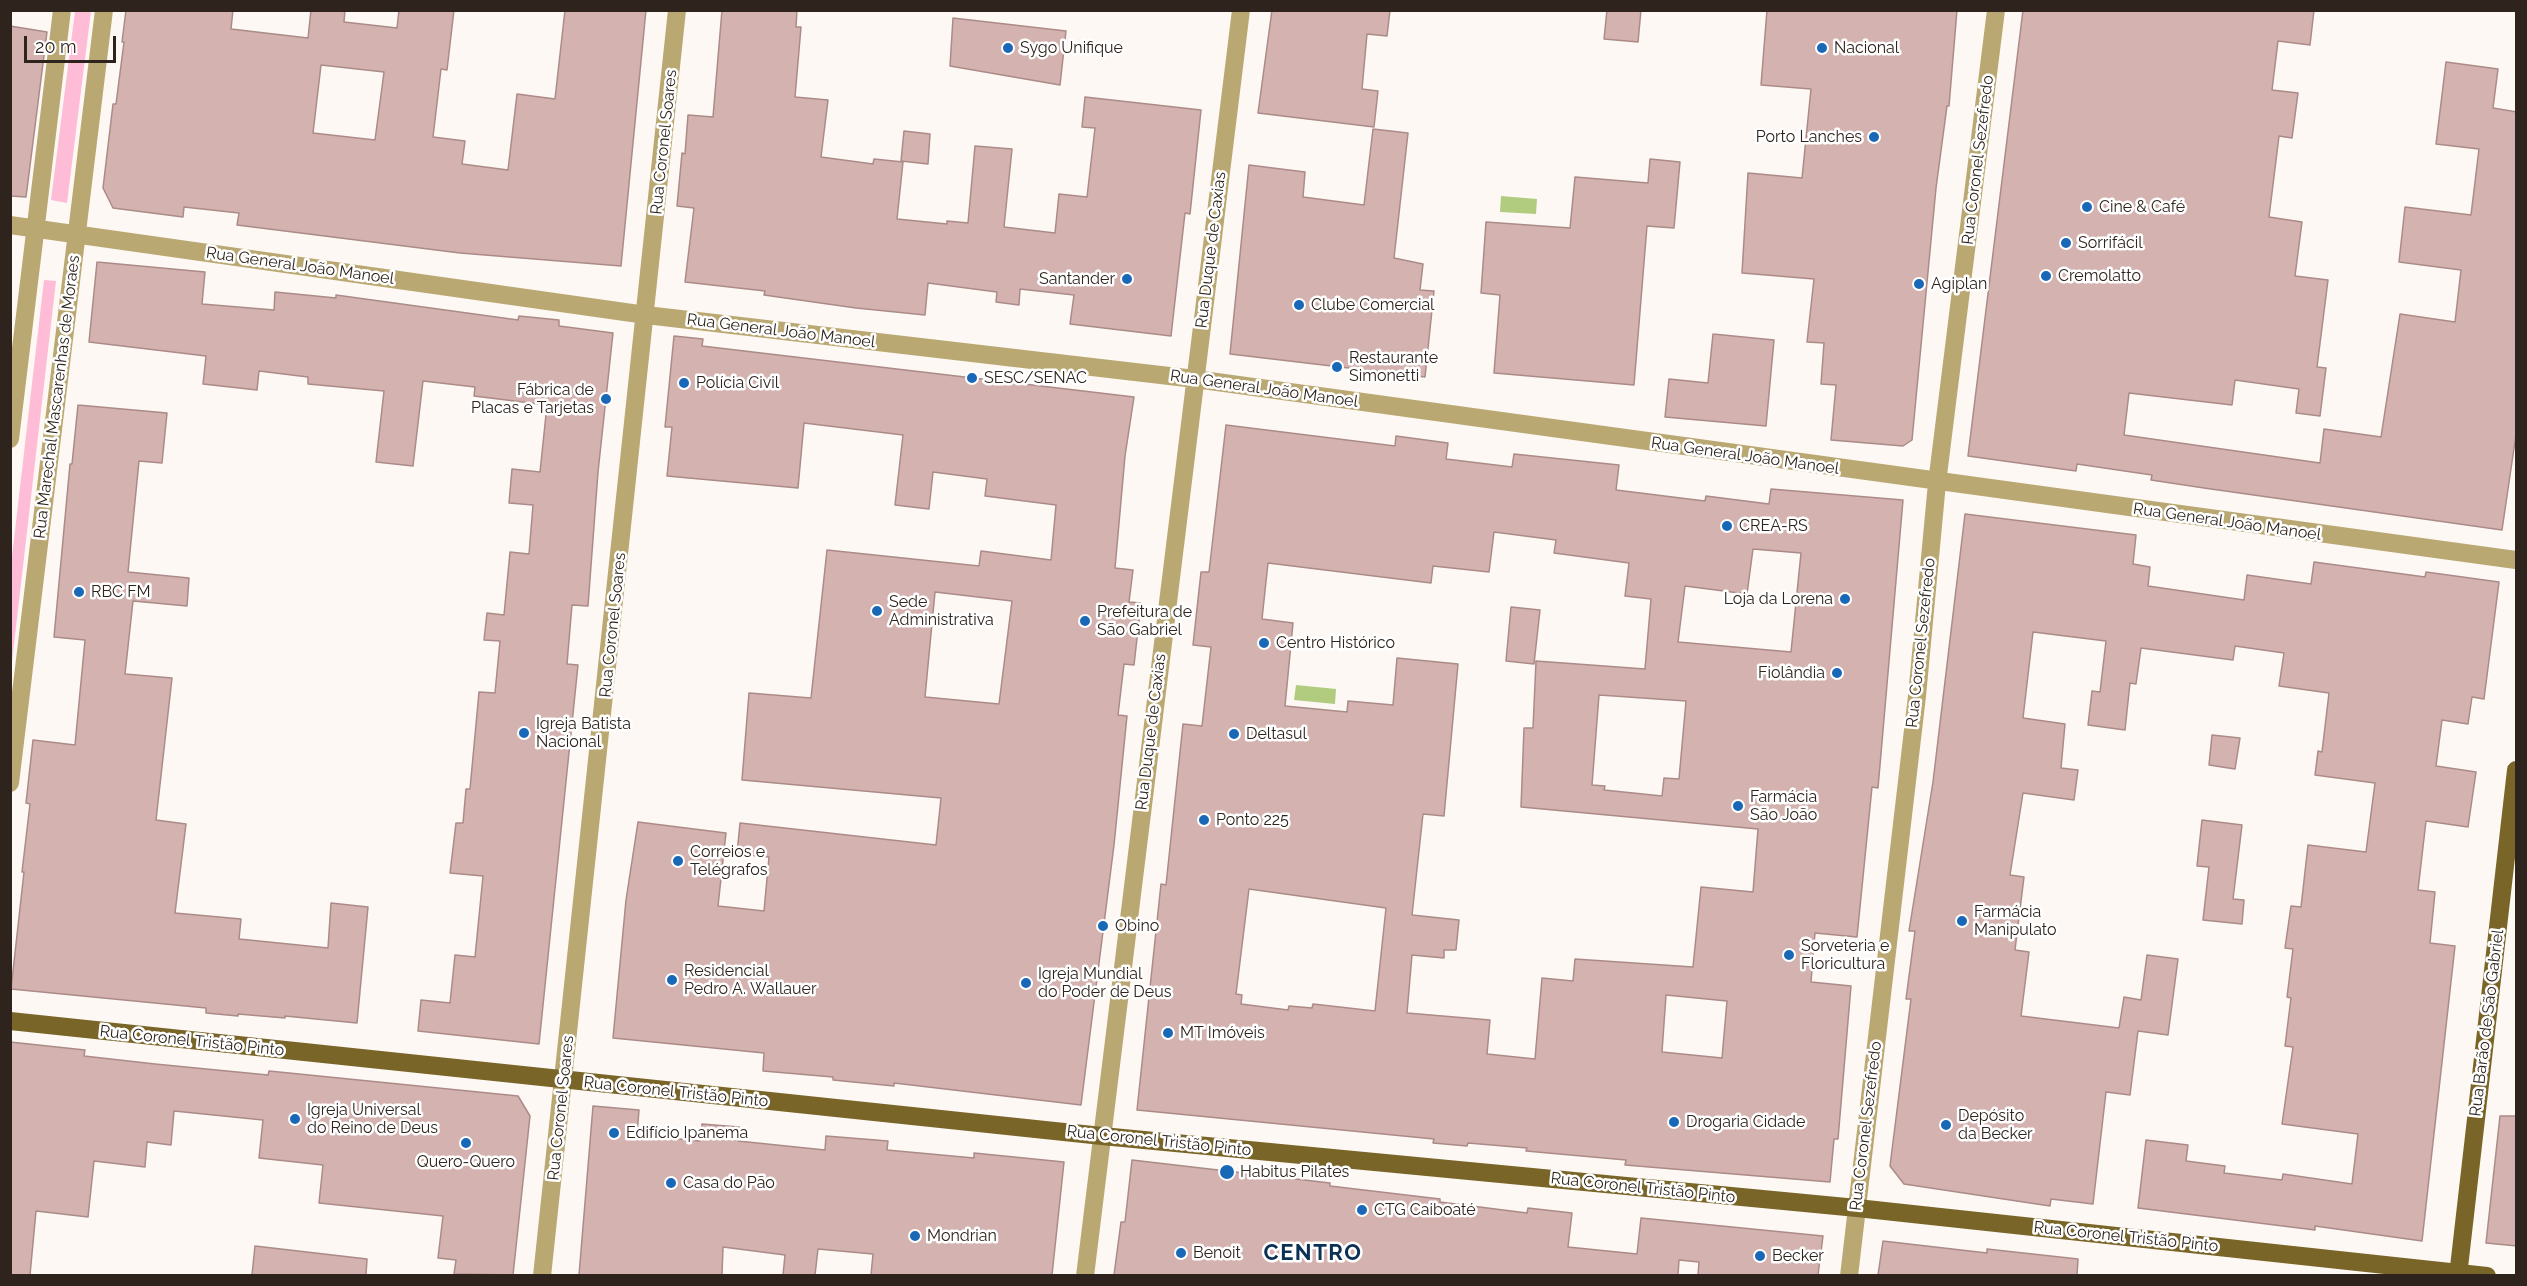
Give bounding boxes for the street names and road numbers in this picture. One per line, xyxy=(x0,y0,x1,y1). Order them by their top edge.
street label: Rua Coronel Soares xyxy=(647,69,681,215)
street label: Rua Coronel Sezefredo xyxy=(1958,74,1998,246)
street label: Rua Duque de Caxias xyxy=(1192,171,1230,329)
street label: Rua General João Manoel xyxy=(205,243,395,289)
street label: Rua Marechal Mascarenhas de Moraes xyxy=(30,254,84,540)
street label: Rua General João Manoel xyxy=(686,310,876,352)
street label: Rua General João Manoel xyxy=(1169,366,1359,412)
street label: Rua General João Manoel xyxy=(1650,433,1840,479)
street label: Rua General João Manoel xyxy=(2132,499,2322,545)
street label: Rua Coronel Soares xyxy=(596,552,630,698)
street label: Rua Coronel Sezefredo xyxy=(1903,557,1939,729)
street label: Rua Duque de Caxias xyxy=(1132,653,1170,811)
street label: Rua Barão de São Gabriel xyxy=(2466,928,2508,1118)
street label: Rua Coronel Tristão Pinto xyxy=(99,1022,285,1060)
street label: Rua Coronel Soares xyxy=(544,1035,578,1181)
street label: Rua Coronel Sezefredo xyxy=(1846,1040,1886,1212)
street label: Rua Coronel Tristão Pinto xyxy=(583,1073,769,1111)
street label: Rua Coronel Tristão Pinto xyxy=(1066,1122,1252,1160)
street label: Rua Coronel Tristão Pinto xyxy=(1550,1169,1736,1207)
street label: Rua Coronel Tristão Pinto xyxy=(2033,1218,2219,1256)

